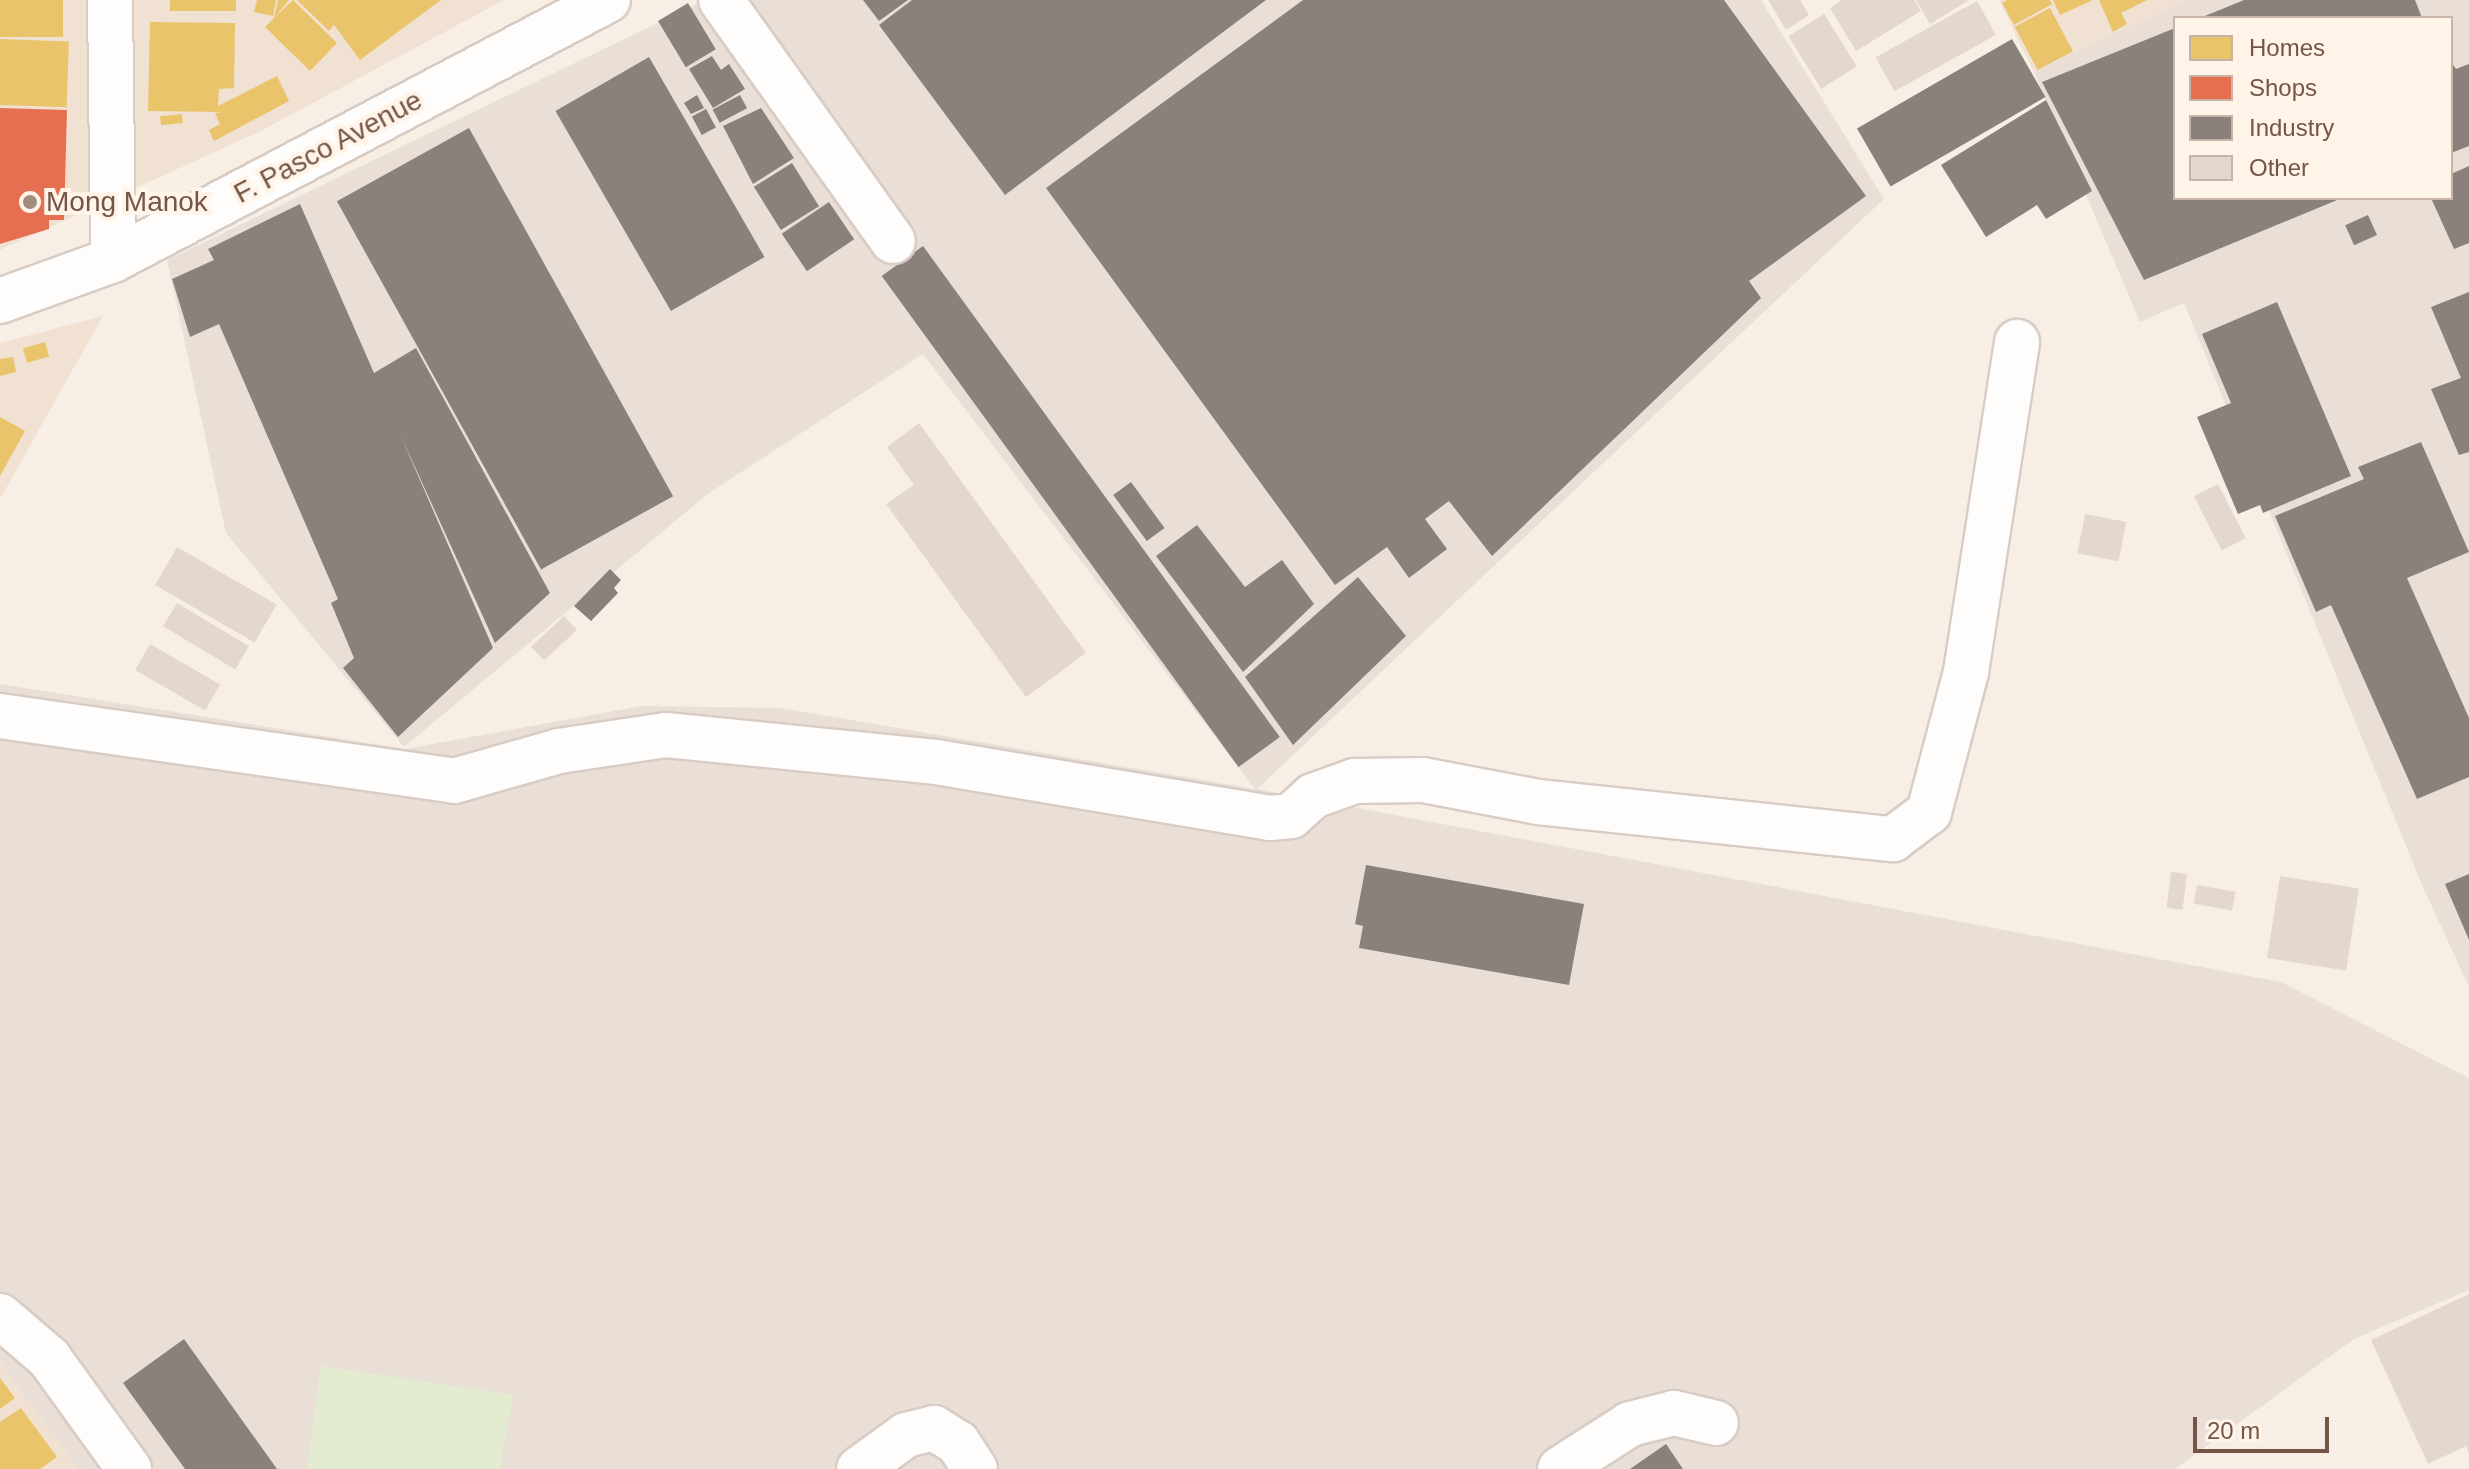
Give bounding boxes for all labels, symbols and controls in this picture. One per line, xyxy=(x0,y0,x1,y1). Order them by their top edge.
legend xyxy=(2173,16,2453,200)
text: Homes xyxy=(2249,34,2325,61)
text: Shops xyxy=(2249,74,2317,101)
street label: F. Pasco Avenue xyxy=(228,83,428,211)
text: Industry xyxy=(2249,114,2334,141)
text: Other xyxy=(2249,154,2309,181)
place label: Mong Manok xyxy=(46,185,208,219)
marker: Mong Manok xyxy=(21,193,39,211)
scale bar xyxy=(2197,1401,2333,1451)
text: 20 m xyxy=(2207,1417,2260,1444)

